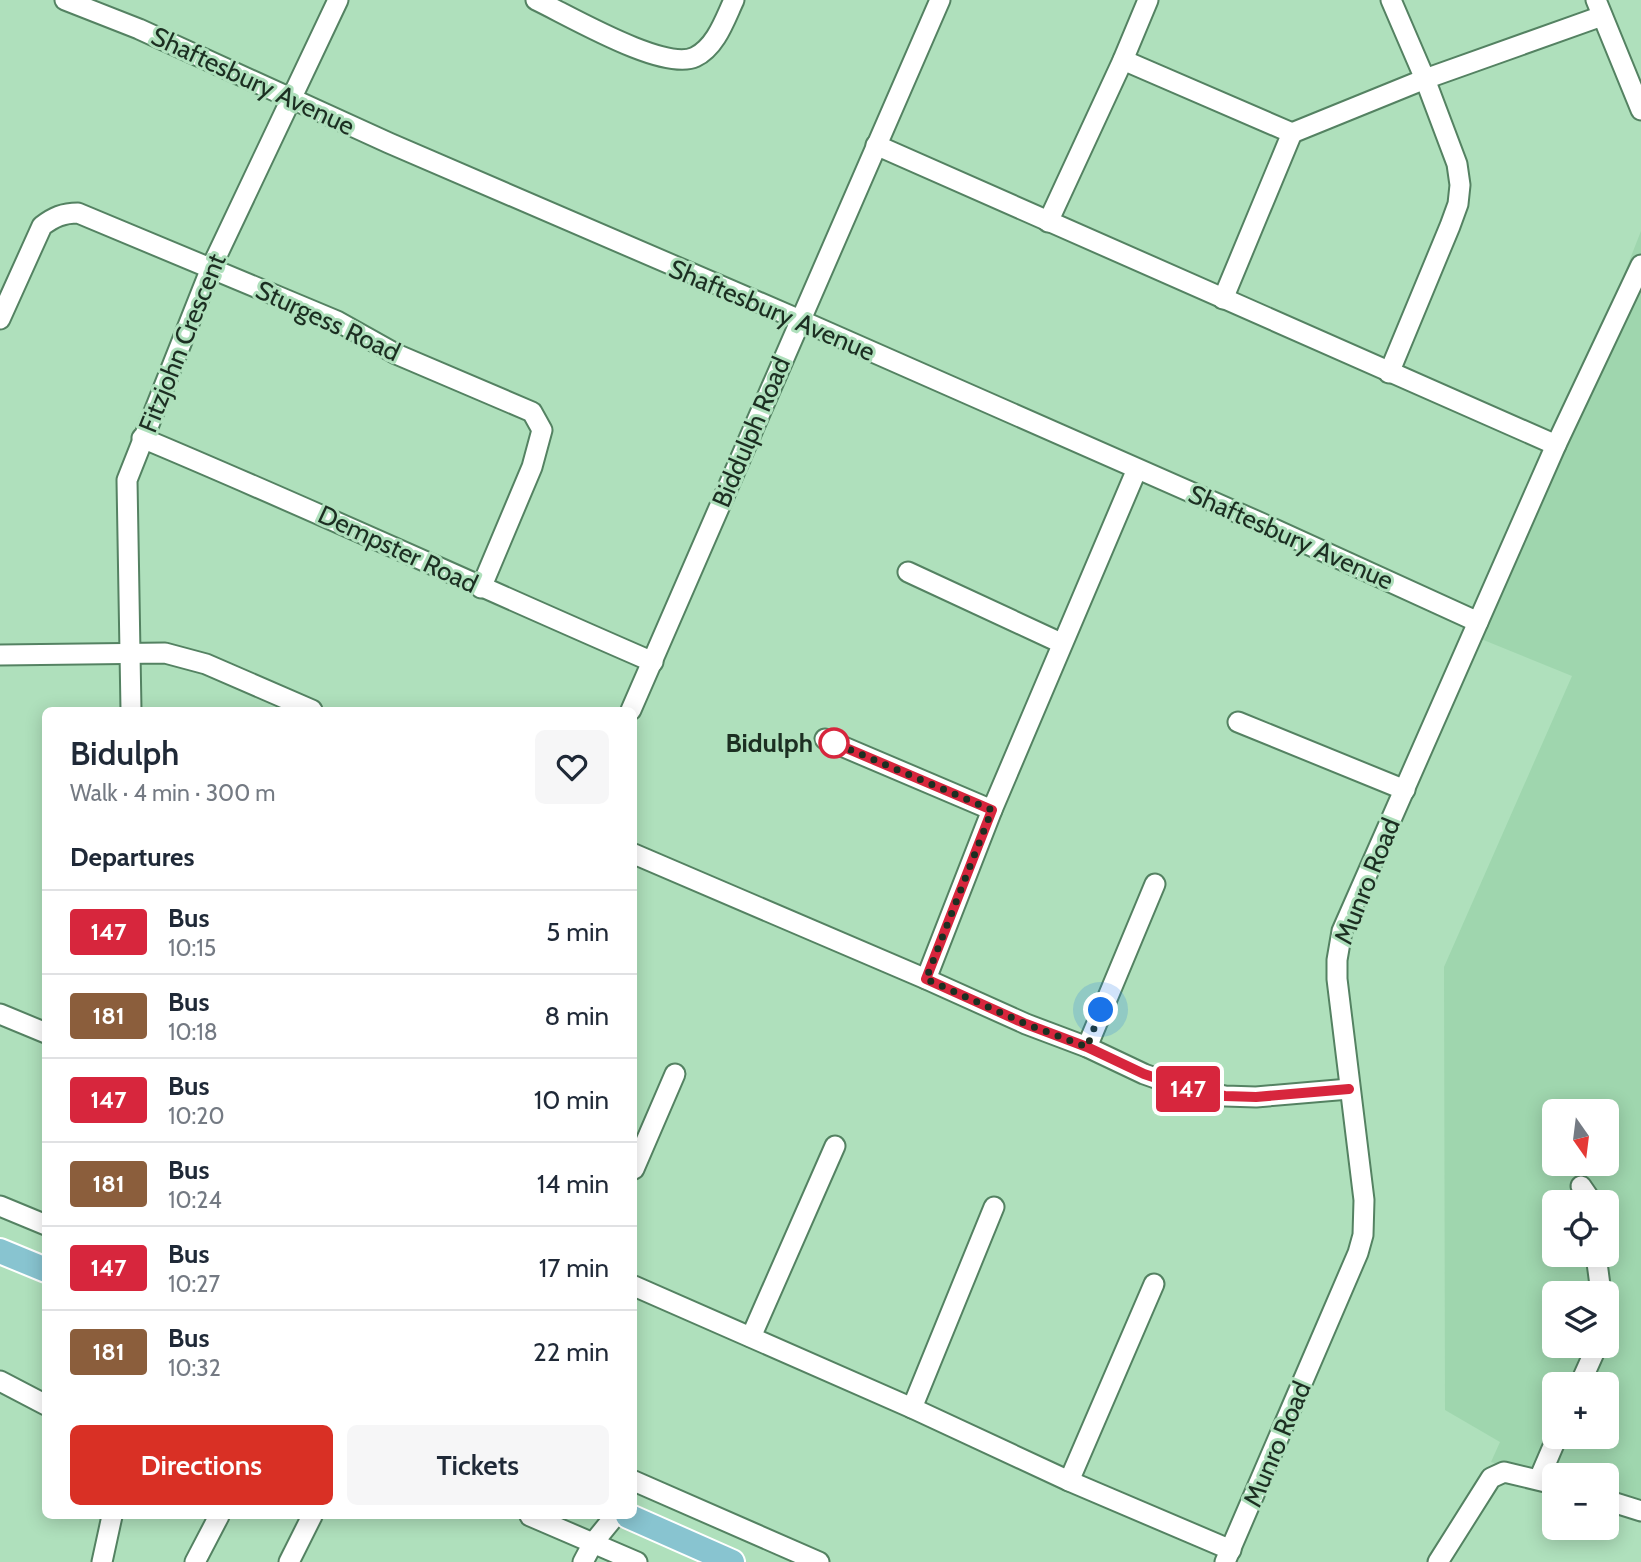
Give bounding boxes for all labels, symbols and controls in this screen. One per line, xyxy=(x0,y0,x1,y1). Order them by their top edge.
street label: Shaftesbury Avenue xyxy=(146,20,360,142)
street label: Fitzjohn Crescent xyxy=(132,249,233,437)
street label: Shaftesbury Avenue xyxy=(664,252,880,368)
street label: Sturgess Road xyxy=(251,274,405,368)
street label: Biddulph Road xyxy=(705,352,797,512)
street label: Shaftesbury Avenue xyxy=(1184,478,1398,596)
street label: Dempster Road xyxy=(313,498,483,600)
place label: Bidulph xyxy=(725,727,813,759)
marker: Bidulph xyxy=(819,728,849,758)
button: heart xyxy=(535,730,609,804)
text: Bidulph xyxy=(70,733,179,773)
text: Walk · 4 min · 300 m xyxy=(70,779,276,807)
street label: Munro Road xyxy=(1327,813,1407,949)
text: Departures xyxy=(70,841,194,873)
text: Bus xyxy=(168,902,209,934)
text: 5 min xyxy=(546,916,609,948)
text: 147 xyxy=(90,917,127,946)
text: 10:15 xyxy=(168,934,216,962)
text: Bus xyxy=(168,986,209,1018)
your location xyxy=(1083,992,1118,1027)
text: 8 min xyxy=(545,1000,609,1032)
text: 181 xyxy=(92,1001,125,1030)
text: 10:18 xyxy=(168,1018,218,1046)
line badge: 147 xyxy=(1148,1066,1228,1112)
text: Bus xyxy=(168,1070,209,1102)
text: 147 xyxy=(1170,1074,1206,1103)
text: 10 min xyxy=(534,1084,609,1116)
text: 147 xyxy=(90,1085,127,1114)
north arrow xyxy=(1542,1099,1619,1176)
map controls xyxy=(1542,1099,1619,1540)
text: 10:20 xyxy=(168,1102,224,1130)
text: Bus xyxy=(168,1154,209,1186)
text: 14 min xyxy=(537,1168,609,1200)
text: 181 xyxy=(92,1169,125,1198)
text: 10:24 xyxy=(168,1186,222,1214)
button: locate xyxy=(1542,1190,1619,1267)
text: Bus xyxy=(168,1238,209,1270)
text: 17 min xyxy=(539,1252,609,1284)
text: 147 xyxy=(90,1253,127,1282)
text: 10:27 xyxy=(168,1270,220,1298)
button: layers xyxy=(1542,1281,1619,1358)
text: Bus xyxy=(168,1322,209,1354)
text: 22 min xyxy=(533,1336,609,1368)
text: 181 xyxy=(92,1337,125,1366)
text: 10:32 xyxy=(168,1354,221,1382)
button: + xyxy=(1542,1372,1619,1449)
street label: Munro Road xyxy=(1236,1376,1318,1512)
button: Directions xyxy=(70,1425,333,1505)
button: Tickets xyxy=(347,1425,609,1505)
button: − xyxy=(1542,1463,1619,1540)

